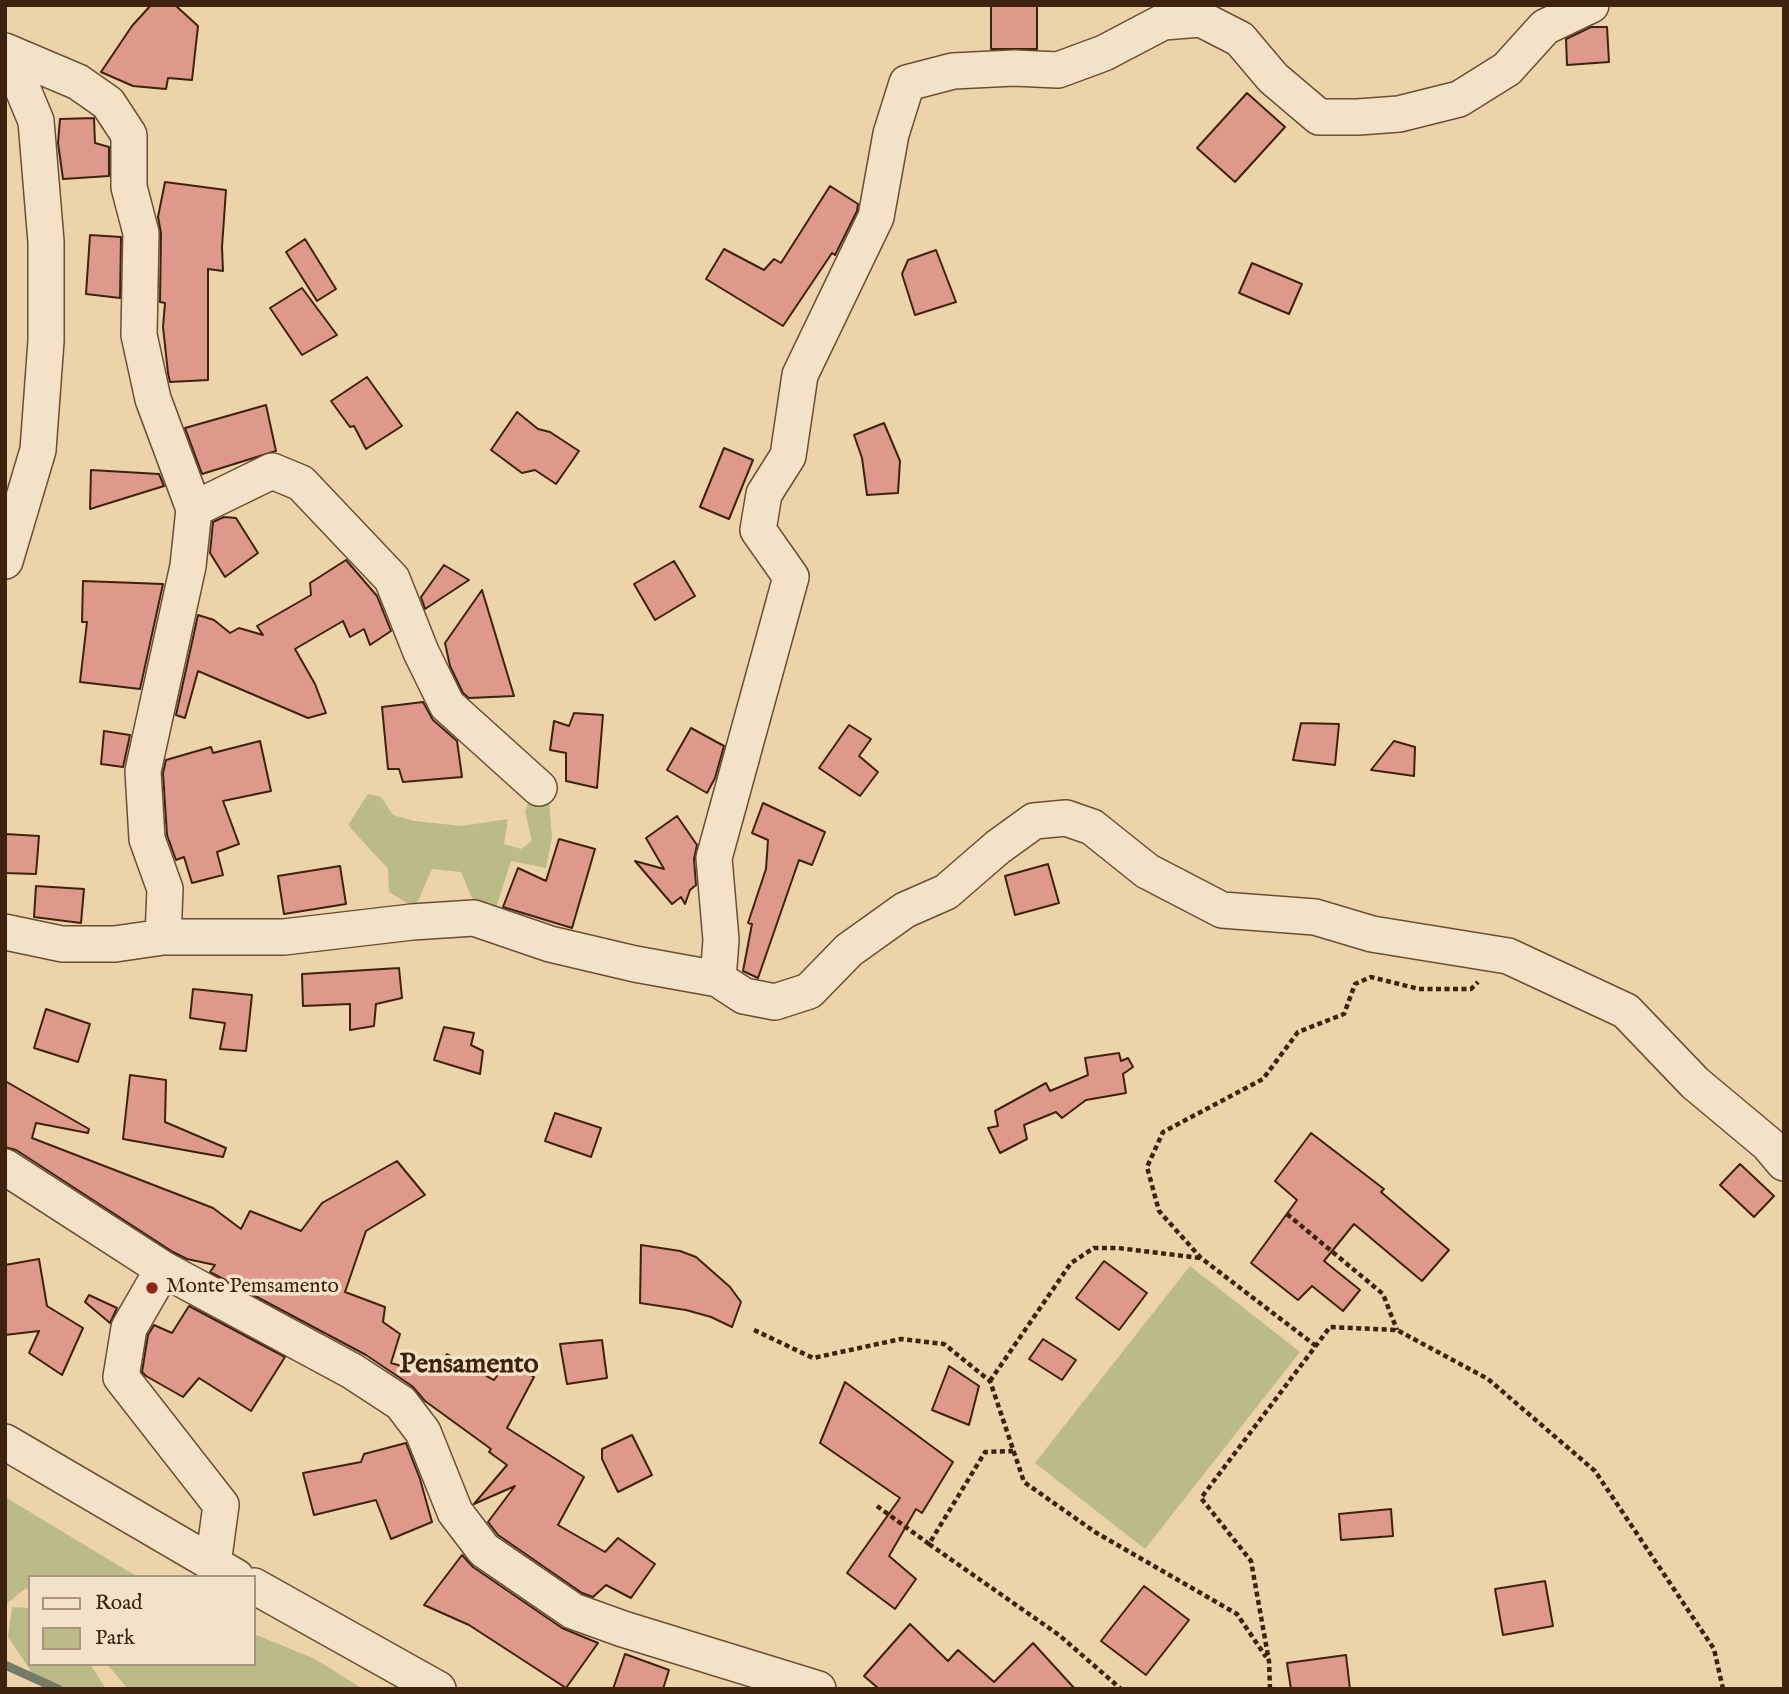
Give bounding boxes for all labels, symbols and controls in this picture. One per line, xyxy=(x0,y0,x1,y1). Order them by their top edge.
place label: Monte Pemsamento xyxy=(166,1275,339,1301)
marker: Monte Pemsamento xyxy=(144,1280,160,1296)
district label: Pensamento xyxy=(399,1349,539,1383)
legend xyxy=(28,1575,256,1666)
text: Road xyxy=(95,1590,142,1617)
text: Park xyxy=(95,1625,135,1652)

